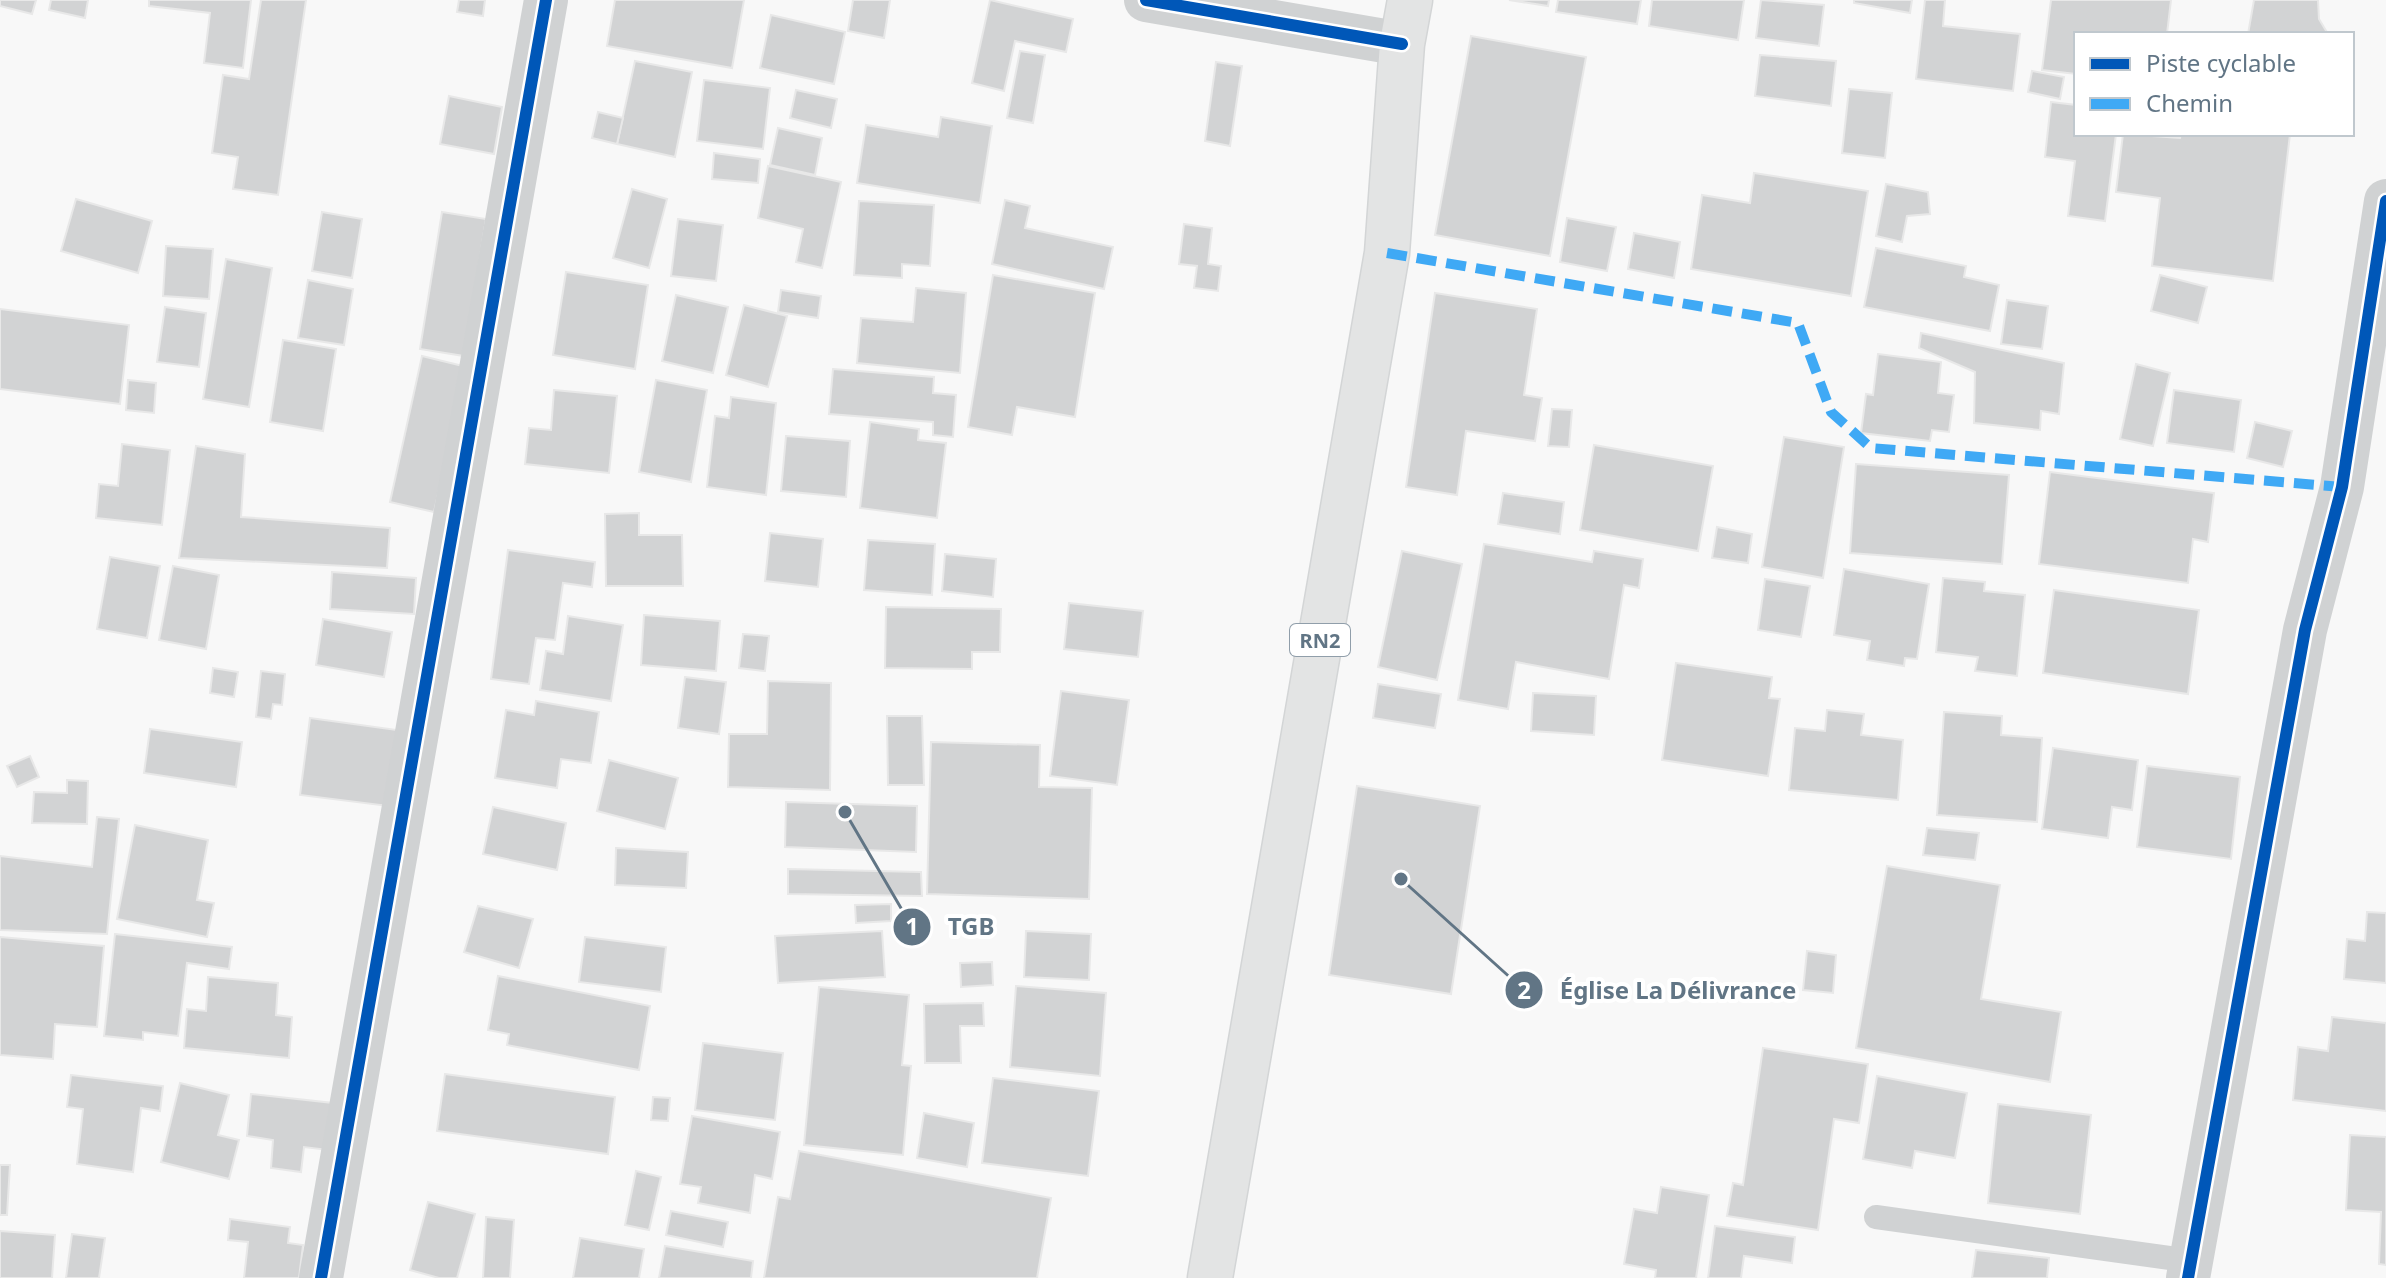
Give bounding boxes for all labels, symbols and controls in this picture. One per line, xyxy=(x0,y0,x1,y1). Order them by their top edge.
legend xyxy=(2074,32,2354,136)
text: Piste cyclable xyxy=(2146,46,2296,79)
text: Chemin xyxy=(2146,86,2233,119)
road number: RN2 xyxy=(1290,624,1350,656)
callout: TGB xyxy=(892,903,1011,951)
text: 1 xyxy=(905,909,919,942)
text: TGB xyxy=(948,909,994,942)
callout: Église La Délivrance xyxy=(1504,966,1812,1014)
text: 2 xyxy=(1517,973,1531,1006)
text: Église La Délivrance xyxy=(1560,973,1796,1006)

